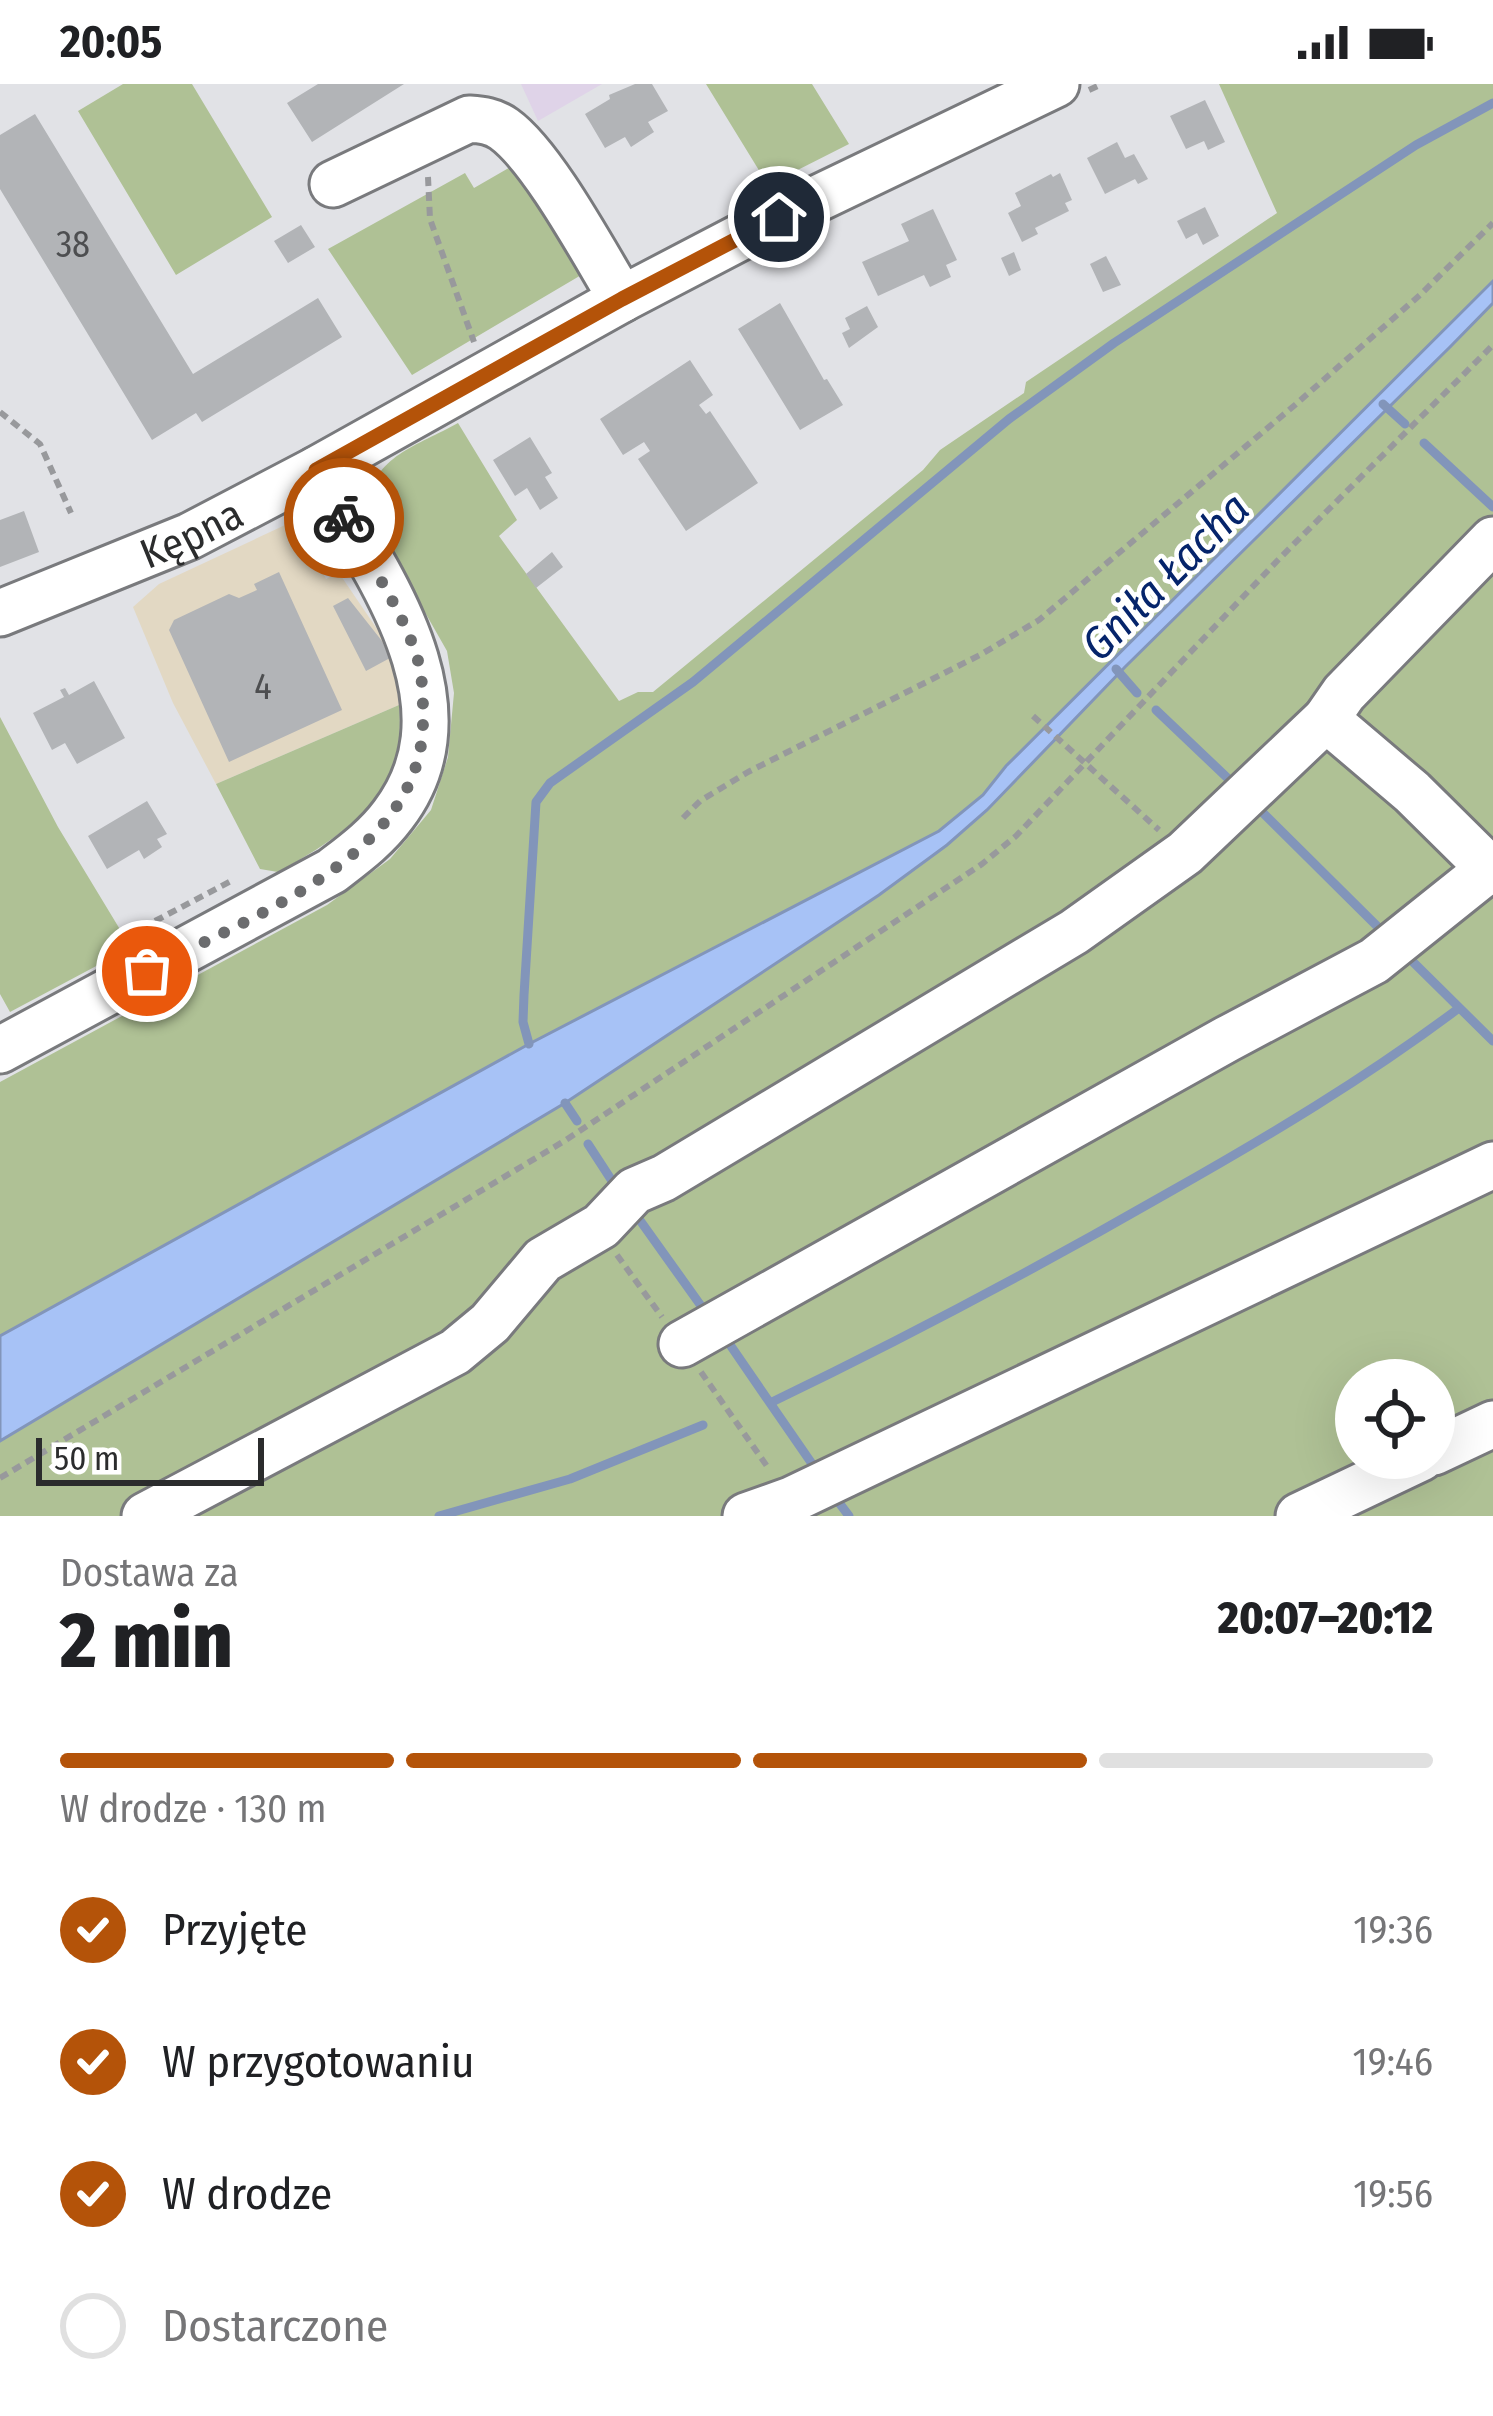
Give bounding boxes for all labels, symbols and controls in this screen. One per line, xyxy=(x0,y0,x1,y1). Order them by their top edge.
text: 20:05 xyxy=(60,15,162,69)
pin xyxy=(728,166,830,268)
icon: home xyxy=(746,184,812,250)
house number: 38 xyxy=(56,223,90,267)
courier xyxy=(284,458,404,578)
water label: Gniła Łacha xyxy=(1071,482,1261,672)
icon: bike xyxy=(311,485,377,551)
street label: Kępna xyxy=(133,489,251,580)
house number: 4 xyxy=(254,665,272,709)
pin xyxy=(96,920,198,1022)
icon: bag xyxy=(114,938,180,1004)
map controls xyxy=(1335,1359,1455,1479)
button: locate xyxy=(1335,1359,1455,1479)
scale bar xyxy=(36,1432,264,1485)
text: 50 m xyxy=(54,1439,119,1479)
text: Dostawa za xyxy=(60,1550,239,1596)
text: 20:07–20:12 xyxy=(1218,1591,1433,1645)
text: 2 min xyxy=(60,1594,233,1688)
text: W drodze · 130 m xyxy=(60,1786,327,1832)
icon: check xyxy=(60,1897,126,1963)
text: Przyjęte xyxy=(162,1903,308,1957)
text: 19:36 xyxy=(1353,1907,1433,1953)
icon: check xyxy=(60,2029,126,2095)
text: W przygotowaniu xyxy=(162,2035,475,2089)
text: 19:46 xyxy=(1353,2039,1433,2085)
icon: check xyxy=(60,2161,126,2227)
text: W drodze xyxy=(162,2167,332,2221)
text: 19:56 xyxy=(1353,2171,1433,2217)
text: Dostarczone xyxy=(162,2299,388,2353)

